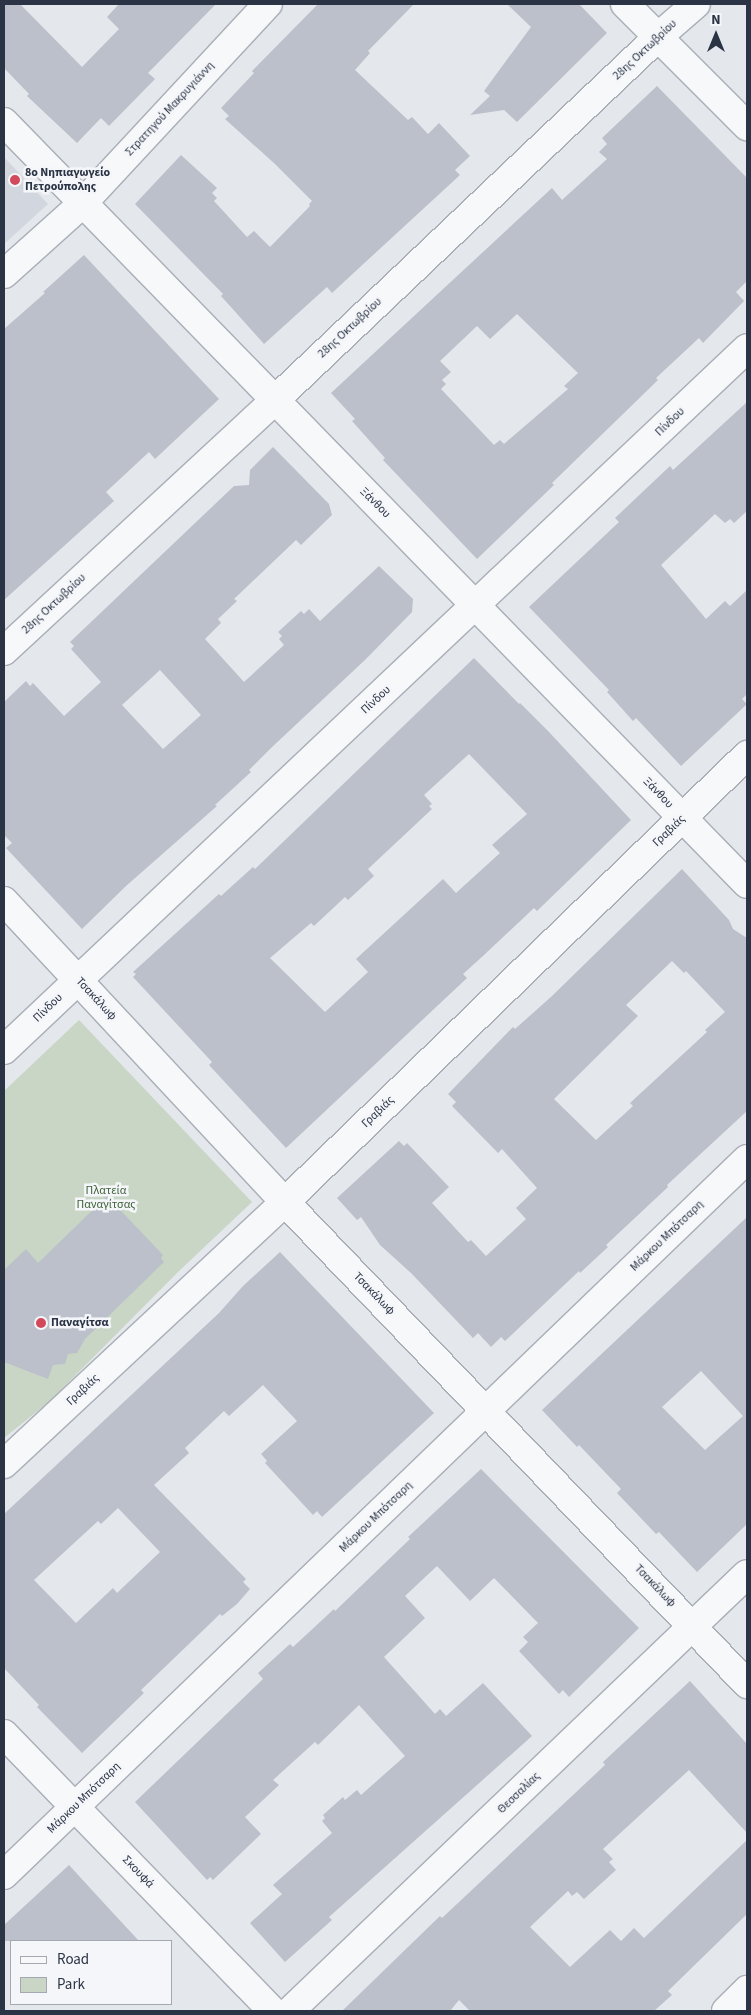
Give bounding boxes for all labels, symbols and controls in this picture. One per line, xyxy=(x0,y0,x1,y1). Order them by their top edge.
north arrow xyxy=(691,10,741,60)
text: N xyxy=(711,10,721,30)
street label: 28ης Οκτωβρίου xyxy=(610,17,680,83)
street label: Στρατηγού Μακρυγιάννη xyxy=(122,59,218,159)
place label: 8ο Νηπιαγωγείο Πετρούπολης xyxy=(25,166,110,194)
marker: 8ο Νηπιαγωγείο Πετρούπολης xyxy=(9,174,21,186)
street label: 28ης Οκτωβρίου xyxy=(315,295,385,361)
street label: Πίνδου xyxy=(652,405,688,439)
street label: Ξάνθου xyxy=(357,485,393,521)
street label: 28ης Οκτωβρίου xyxy=(19,571,89,637)
street label: Πίνδου xyxy=(358,683,394,717)
street label: Ξάνθου xyxy=(640,775,676,811)
street label: Γραβιάς xyxy=(650,812,688,850)
street label: Τσακάλωφ xyxy=(72,974,120,1024)
street label: Πίνδου xyxy=(30,991,66,1025)
street label: Γραβιάς xyxy=(359,1093,397,1131)
park label: Πλατεία Παναγίτσας xyxy=(76,1184,136,1212)
street label: Μάρκου Μπότσαρη xyxy=(627,1197,707,1275)
street label: Τσακάλωφ xyxy=(350,1270,398,1318)
place label: Παναγίτσα xyxy=(51,1316,109,1330)
marker: Παναγίτσα xyxy=(35,1317,47,1329)
street label: Γραβιάς xyxy=(64,1371,102,1409)
street label: Μάρκου Μπότσαρη xyxy=(336,1478,416,1556)
street label: Τσακάλωφ xyxy=(631,1562,679,1610)
street label: Μάρκου Μπότσαρη xyxy=(44,1759,124,1837)
street label: Θεσσαλίας xyxy=(495,1769,543,1817)
street label: Σκουφά xyxy=(119,1853,157,1891)
legend xyxy=(10,1940,172,2005)
text: Road xyxy=(57,1949,89,1970)
text: Park xyxy=(57,1974,85,1995)

